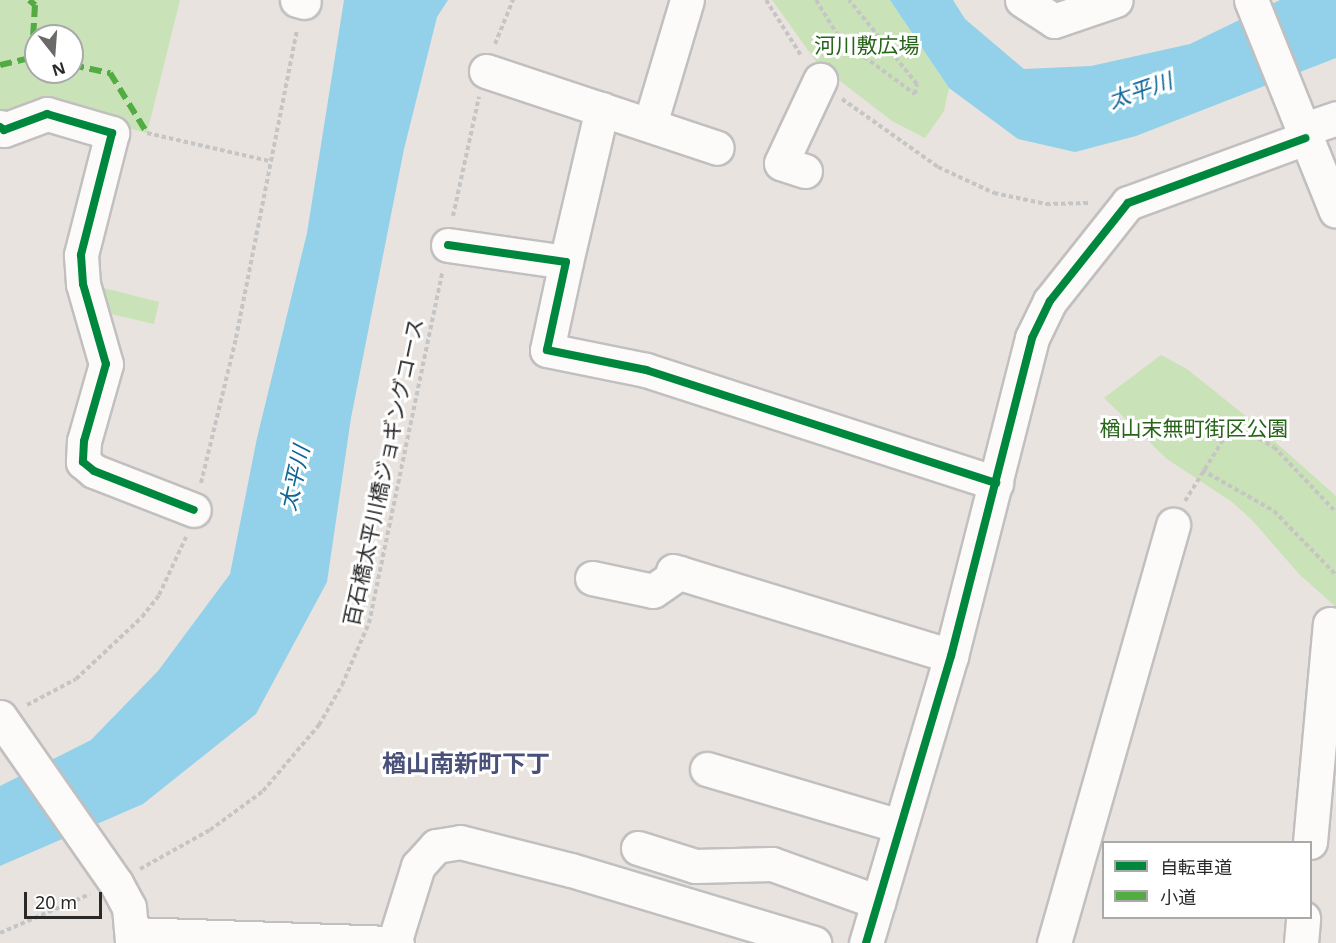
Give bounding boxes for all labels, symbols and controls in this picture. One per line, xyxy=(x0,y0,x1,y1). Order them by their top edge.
north arrow xyxy=(24,24,84,84)
park label: 河川敷広場 xyxy=(815,32,919,58)
text: N xyxy=(49,57,68,82)
water label: 太平川 xyxy=(1105,67,1175,113)
street label: 百石橋太平川橋ジョギングコース xyxy=(338,315,428,629)
park label: 楢山末無町街区公園 xyxy=(1100,415,1288,441)
water label: 太平川 xyxy=(274,443,314,513)
district label: 楢山南新町下丁 xyxy=(382,749,550,777)
legend xyxy=(1102,841,1312,919)
text: 自転車道 xyxy=(1160,855,1232,879)
scale bar xyxy=(27,880,105,918)
text: 小道 xyxy=(1160,885,1196,909)
text: 20 m xyxy=(35,890,77,914)

